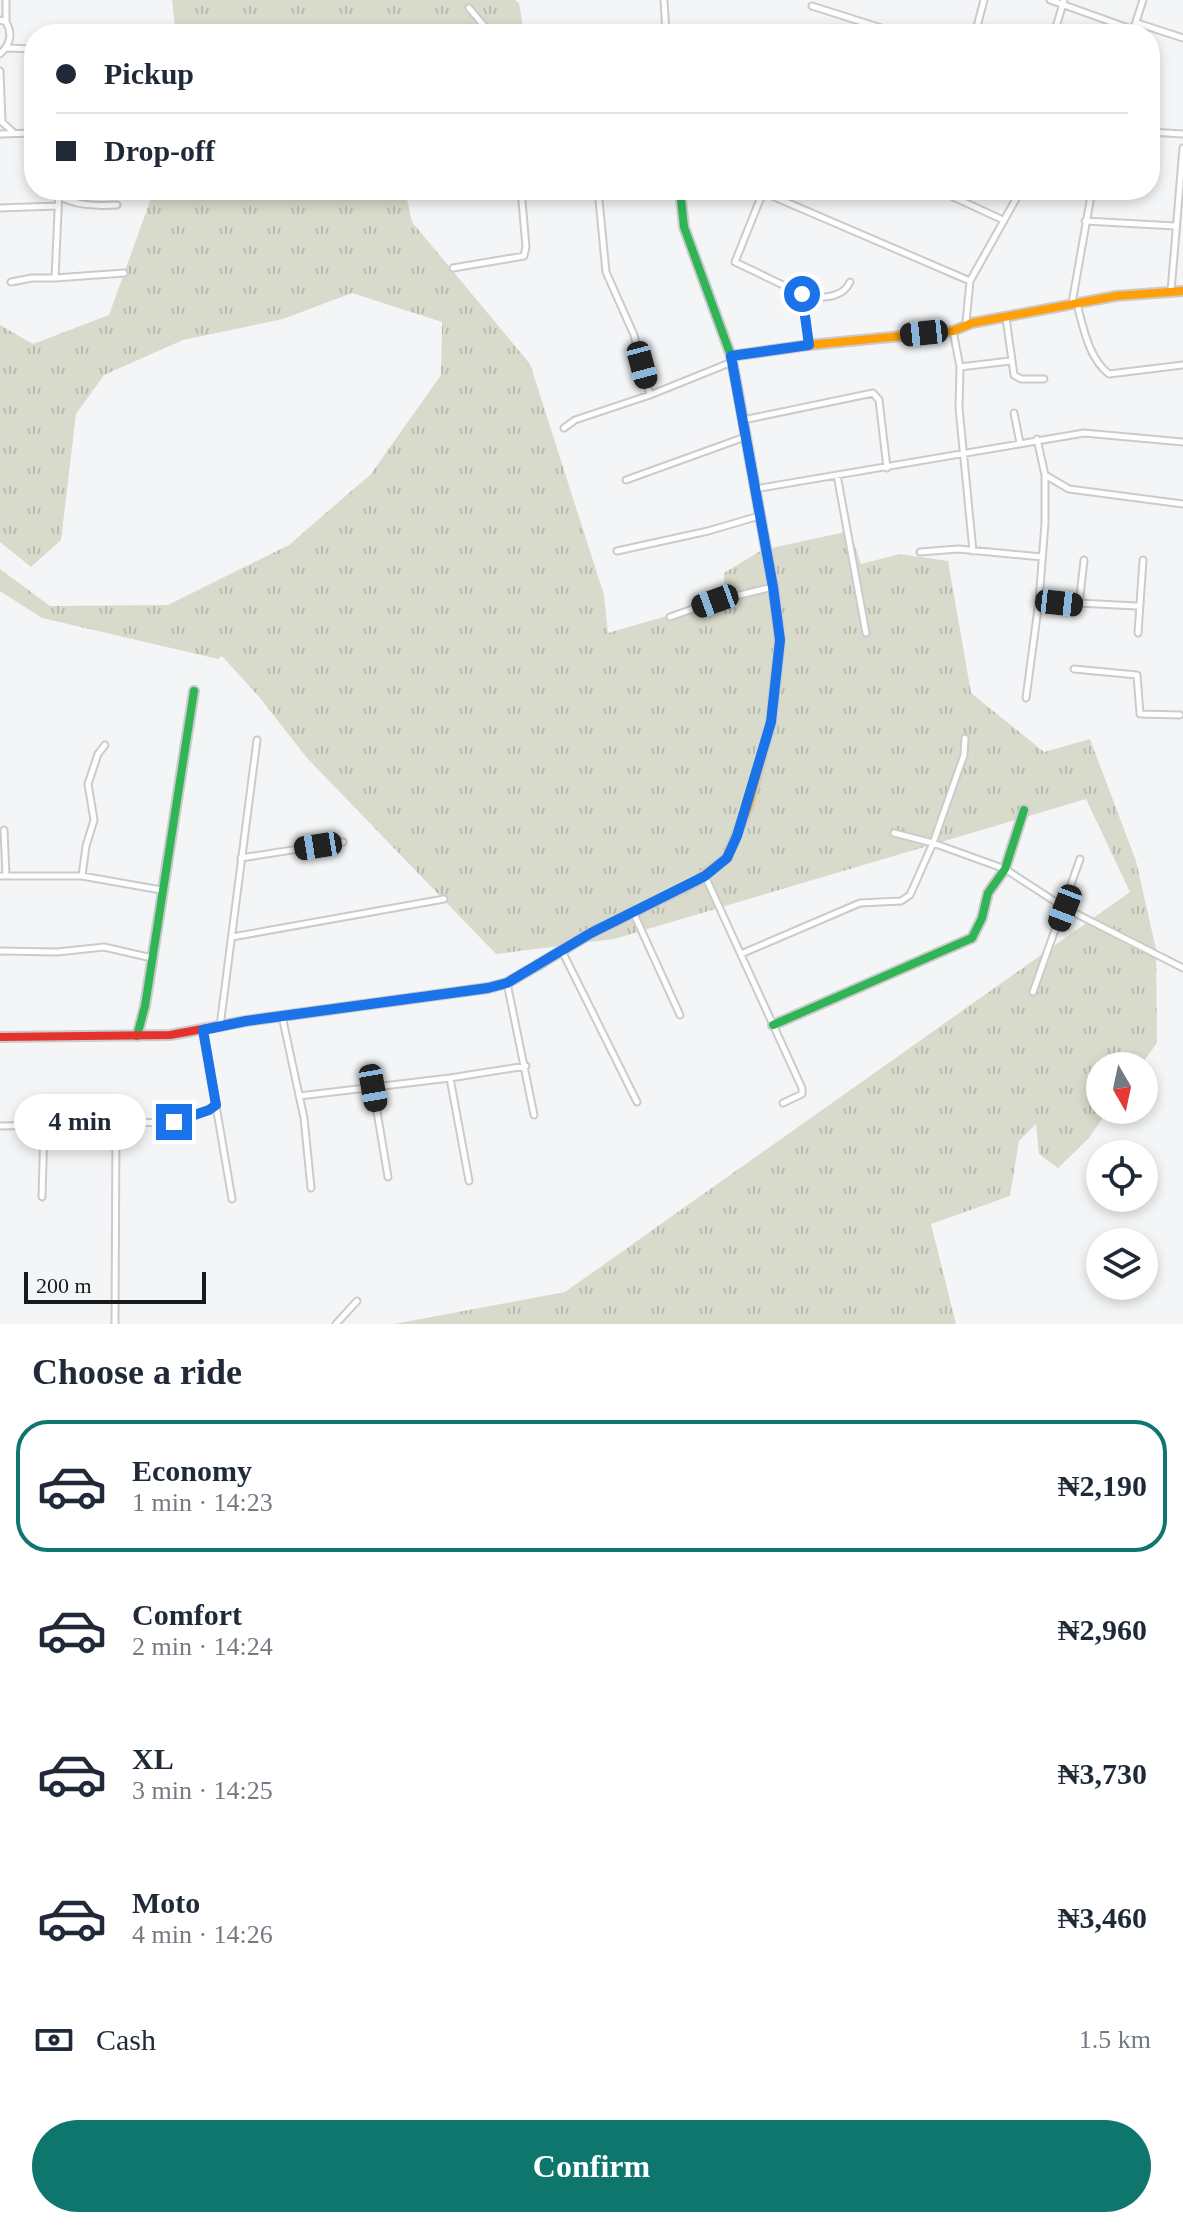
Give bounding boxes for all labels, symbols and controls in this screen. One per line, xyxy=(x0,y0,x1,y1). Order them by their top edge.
text: Pickup xyxy=(104,57,194,90)
text: Drop-off xyxy=(104,134,215,167)
route start xyxy=(784,276,820,312)
car xyxy=(899,319,949,347)
car xyxy=(624,339,660,391)
car xyxy=(688,582,742,620)
car xyxy=(1034,589,1084,617)
car xyxy=(292,830,344,862)
car xyxy=(1045,881,1085,935)
north arrow xyxy=(1086,1052,1158,1124)
map controls xyxy=(1086,1052,1158,1300)
car xyxy=(357,1062,389,1114)
callout: 4 min xyxy=(14,1094,146,1150)
route end xyxy=(156,1104,192,1140)
text: 4 min xyxy=(49,1107,111,1136)
button: locate xyxy=(1086,1140,1158,1212)
button: layers xyxy=(1086,1228,1158,1300)
scale bar xyxy=(24,1268,206,1304)
text: 200 m xyxy=(36,1273,92,1298)
text: Choose a ride xyxy=(32,1352,242,1392)
icon: car xyxy=(36,1450,108,1522)
text: Economy xyxy=(132,1454,252,1487)
text: ₦2,190 xyxy=(1058,1469,1147,1502)
text: 1 min · 14:23 xyxy=(132,1488,273,1517)
icon: car xyxy=(36,1594,108,1666)
text: Comfort xyxy=(132,1598,242,1631)
text: ₦2,960 xyxy=(1058,1613,1147,1646)
text: 2 min · 14:24 xyxy=(132,1632,273,1661)
icon: car xyxy=(36,1738,108,1810)
text: XL xyxy=(132,1742,174,1775)
text: ₦3,730 xyxy=(1058,1757,1147,1790)
text: 3 min · 14:25 xyxy=(132,1776,273,1805)
icon: car xyxy=(36,1882,108,1954)
text: Moto xyxy=(132,1886,200,1919)
text: ₦3,460 xyxy=(1058,1901,1147,1934)
text: 4 min · 14:26 xyxy=(132,1920,273,1949)
icon: cash xyxy=(32,2018,76,2062)
text: Cash xyxy=(96,2023,156,2056)
text: 1.5 km xyxy=(1079,2025,1151,2054)
button: Confirm xyxy=(32,2120,1151,2212)

